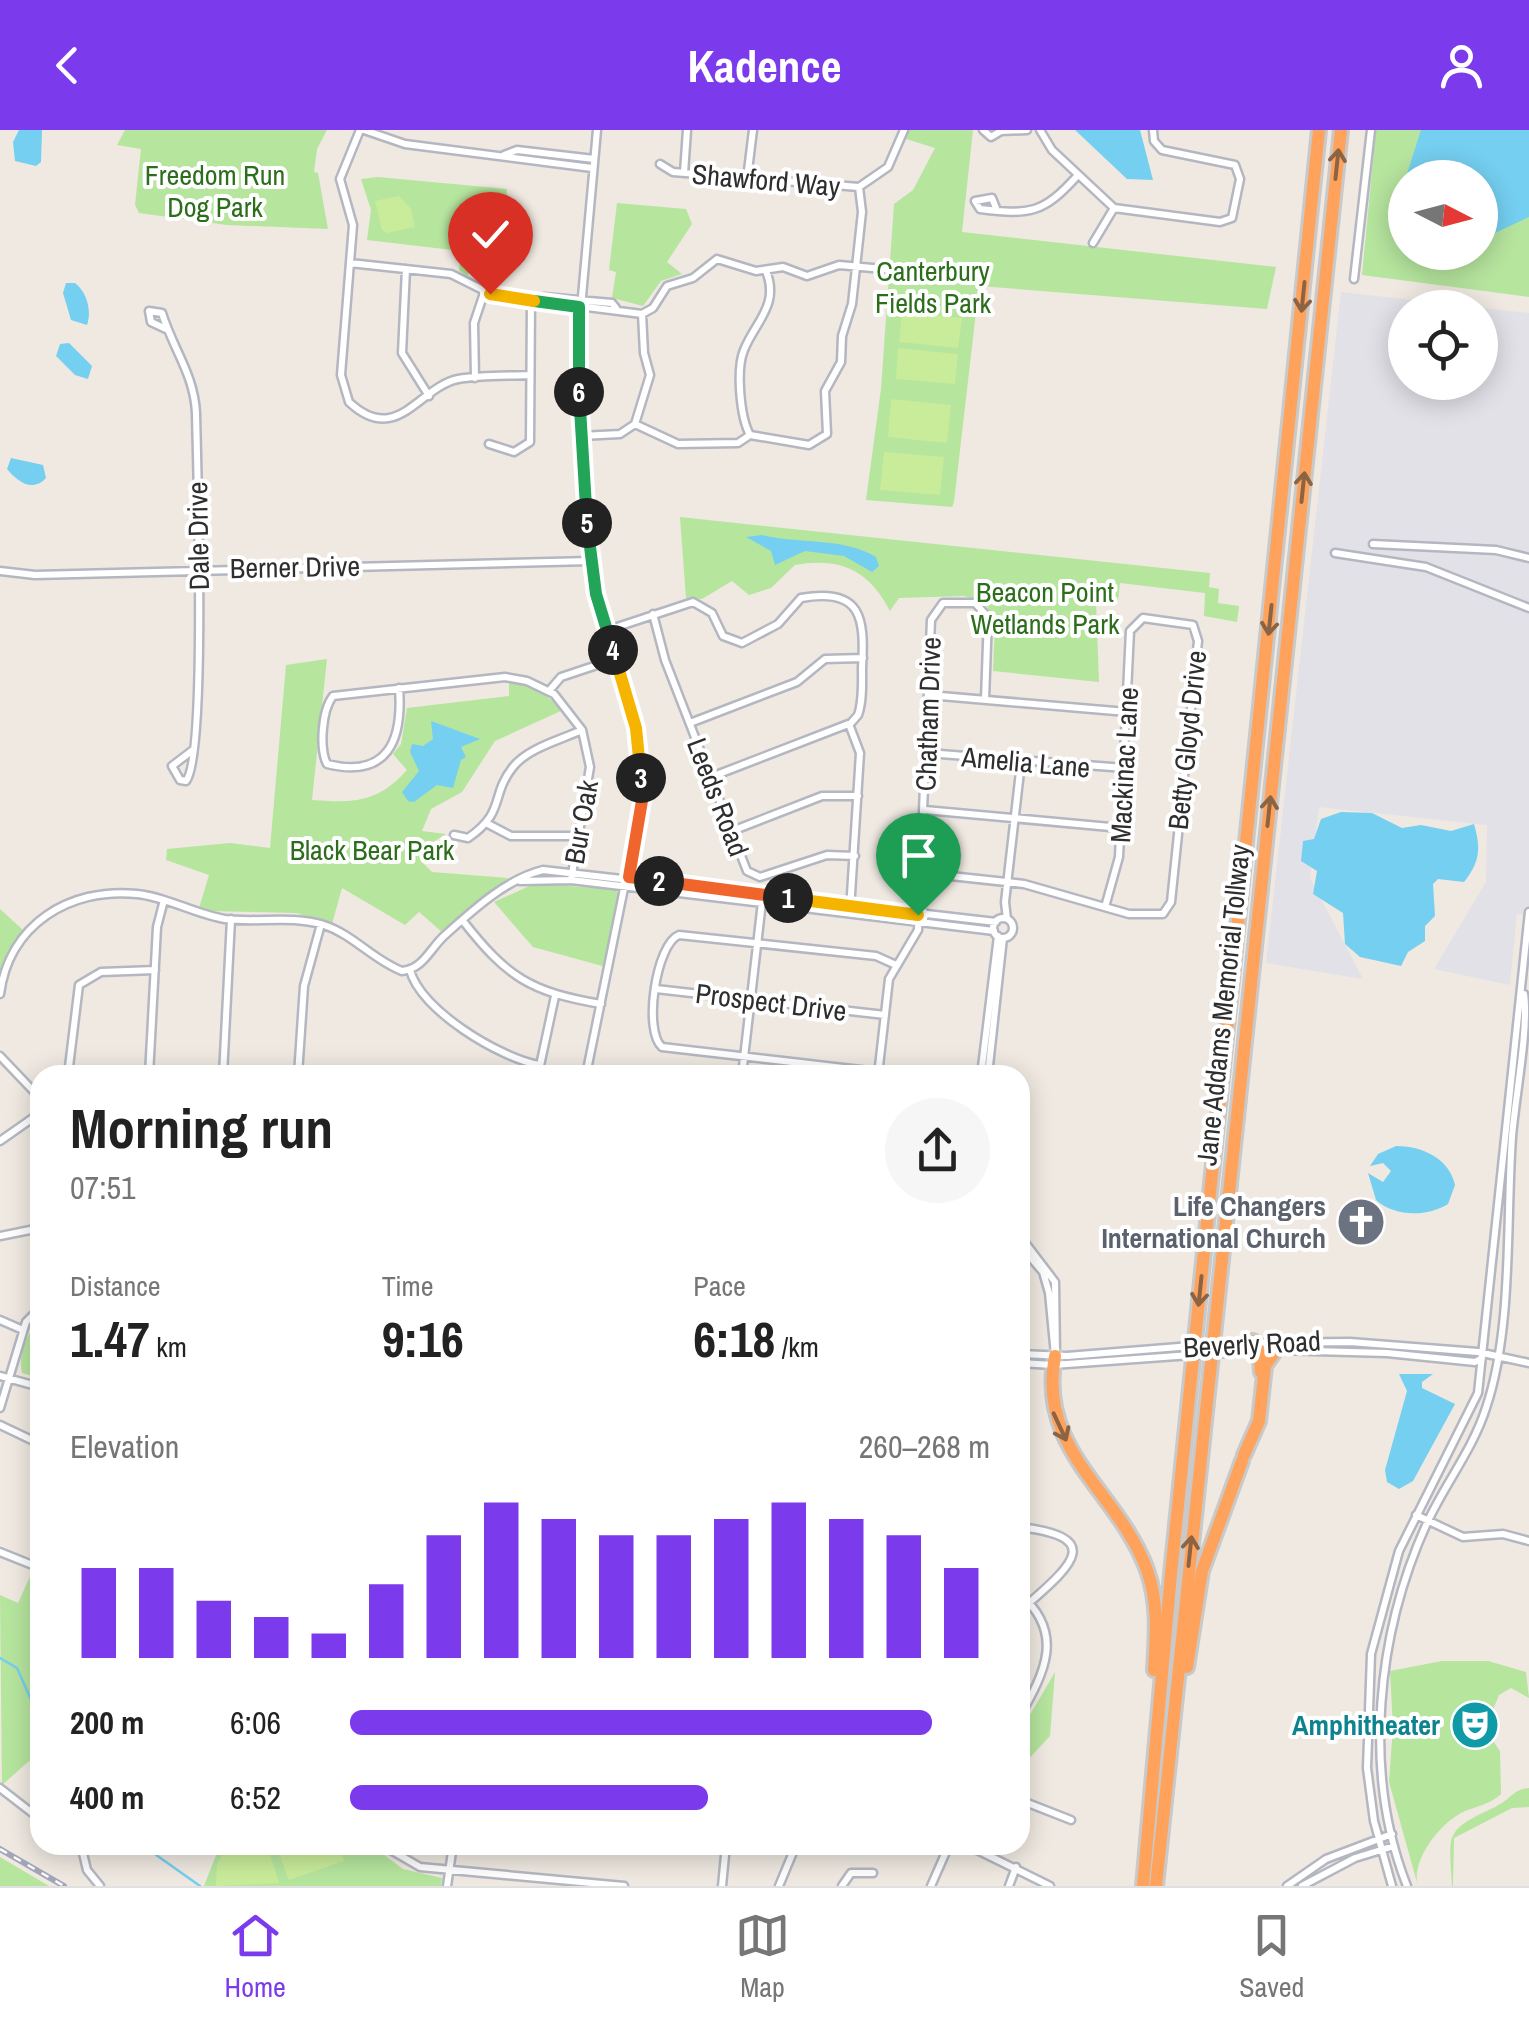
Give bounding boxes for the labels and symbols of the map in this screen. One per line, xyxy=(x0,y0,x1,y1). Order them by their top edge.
one-way arrow xyxy=(1328,149,1347,181)
street label: Shawford Way xyxy=(690,155,842,205)
park label: Freedom Run Dog Park xyxy=(145,156,285,226)
north arrow xyxy=(1388,160,1498,270)
pin xyxy=(448,192,533,295)
park label: Canterbury Fields Park xyxy=(875,252,992,322)
one-way arrow xyxy=(1293,280,1312,312)
pin: 6 xyxy=(554,367,604,417)
one-way arrow xyxy=(1294,472,1313,504)
street label: Dale Drive xyxy=(178,481,218,591)
pin: 5 xyxy=(562,498,612,548)
street label: Berner Drive xyxy=(230,547,360,587)
park label: Beacon Point Wetlands Park xyxy=(971,573,1120,643)
one-way arrow xyxy=(1260,603,1279,636)
pin: 4 xyxy=(588,625,638,675)
street label: Chatham Drive xyxy=(906,636,950,792)
street label: Betty Gloyd Drive xyxy=(1159,649,1215,831)
street label: Mackinac Lane xyxy=(1101,686,1147,844)
street label: Leeds Road xyxy=(678,732,758,862)
street label: Amelia Lane xyxy=(959,737,1092,787)
pin: 3 xyxy=(616,753,666,803)
street label: Bur Oak xyxy=(555,777,607,867)
one-way arrow xyxy=(1260,795,1279,827)
pin xyxy=(876,813,961,916)
park label: Black Bear Park xyxy=(290,831,455,869)
street label: Jane Addams Memorial Tollway xyxy=(1187,842,1259,1167)
pin: 2 xyxy=(634,856,684,906)
pin: 1 xyxy=(763,873,813,923)
street label: Prospect Drive xyxy=(693,974,849,1030)
place label: Life Changers International Church xyxy=(1101,1187,1326,1257)
church icon: Life Changers International Church xyxy=(1335,1196,1387,1248)
one-way arrow xyxy=(1190,1275,1209,1307)
street label: Beverly Road xyxy=(1182,1321,1322,1367)
one-way arrow xyxy=(1051,1411,1070,1441)
one-way arrow xyxy=(1181,1536,1200,1568)
theatre icon: Amphitheater xyxy=(1449,1699,1501,1751)
place label: Amphitheater xyxy=(1292,1706,1440,1744)

